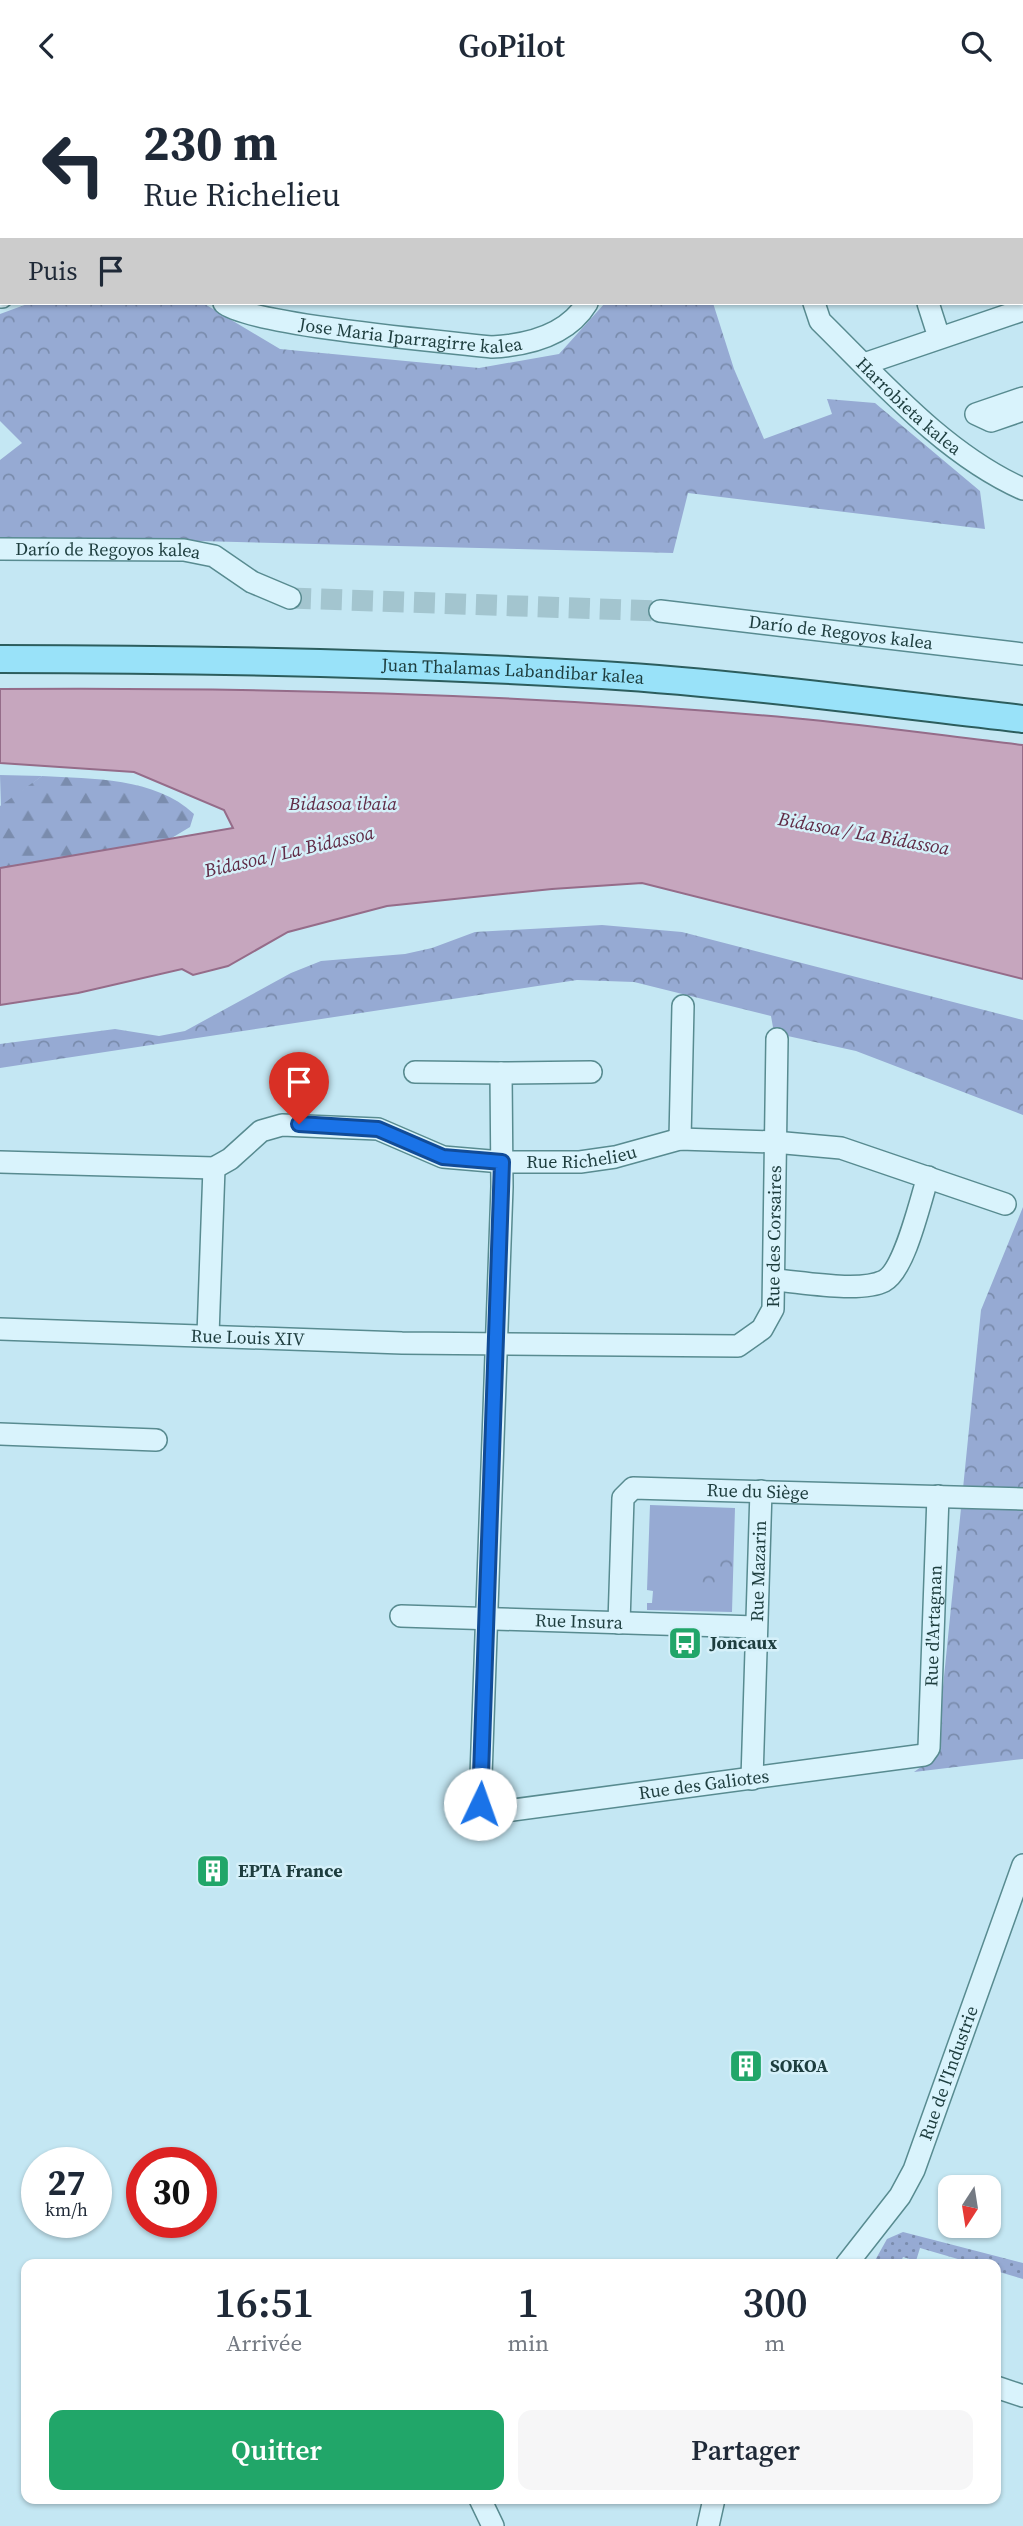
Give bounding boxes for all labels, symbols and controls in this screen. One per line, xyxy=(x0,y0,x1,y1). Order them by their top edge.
text: GoPilot xyxy=(458,24,565,68)
icon: back xyxy=(28,27,66,65)
icon: search xyxy=(957,27,995,65)
text: 230 m xyxy=(143,109,278,176)
icon: left xyxy=(28,119,119,210)
text: Rue Richelieu xyxy=(143,173,341,217)
icon: arrive xyxy=(92,252,130,290)
text: Puis xyxy=(28,253,78,289)
street label: Jose Maria Iparragirre kalea xyxy=(296,311,525,359)
street label: Harrobieta kalea xyxy=(851,351,967,461)
street label: Darío de Regoyos kalea xyxy=(15,536,204,565)
street label: Darío de Regoyos kalea xyxy=(747,609,935,655)
street label: Juan Thalamas Labandibar kalea xyxy=(380,652,646,690)
water label: Bidasoa ibaia xyxy=(288,790,397,816)
water label: Bidasoa / La Bidassoa xyxy=(775,805,952,861)
water label: Bidasoa / La Bidassoa xyxy=(201,819,377,883)
pin xyxy=(269,1052,329,1124)
icon: arrive xyxy=(280,1063,318,1101)
street label: Rue Richelieu xyxy=(526,1139,640,1174)
street label: Rue des Corsaires xyxy=(760,1165,787,1308)
street label: Rue Louis XIV xyxy=(190,1323,305,1352)
street label: Rue du Siège xyxy=(706,1477,809,1505)
street label: Rue Mazarin xyxy=(744,1520,772,1622)
street label: Rue d'Artagnan xyxy=(918,1564,948,1687)
street label: Rue Insura xyxy=(535,1607,624,1635)
bus stop icon: Joncaux xyxy=(666,1624,704,1662)
place label: Joncaux xyxy=(709,1630,777,1655)
street label: Rue des Galiotes xyxy=(637,1763,771,1805)
position arrow xyxy=(443,1767,517,1841)
building icon: EPTA France xyxy=(194,1852,232,1890)
place label: EPTA France xyxy=(238,1858,343,1883)
street label: Rue de l'Industrie xyxy=(913,2002,984,2144)
building icon: SOKOA xyxy=(727,2047,765,2085)
place label: SOKOA xyxy=(770,2053,828,2078)
speed limit sign: 30 xyxy=(126,2147,217,2238)
text: 27 xyxy=(48,2159,85,2207)
north arrow xyxy=(938,2175,1001,2238)
map controls xyxy=(938,2175,1001,2238)
text: km/h xyxy=(45,2197,88,2222)
text: 16:51 xyxy=(214,2273,314,2331)
text: 1 xyxy=(517,2273,539,2331)
text: 300 xyxy=(742,2273,808,2331)
text: Arrivée xyxy=(226,2327,302,2359)
text: min xyxy=(507,2327,549,2359)
text: m xyxy=(765,2327,785,2359)
button: Quitter xyxy=(49,2410,504,2490)
button: Partager xyxy=(518,2410,973,2490)

